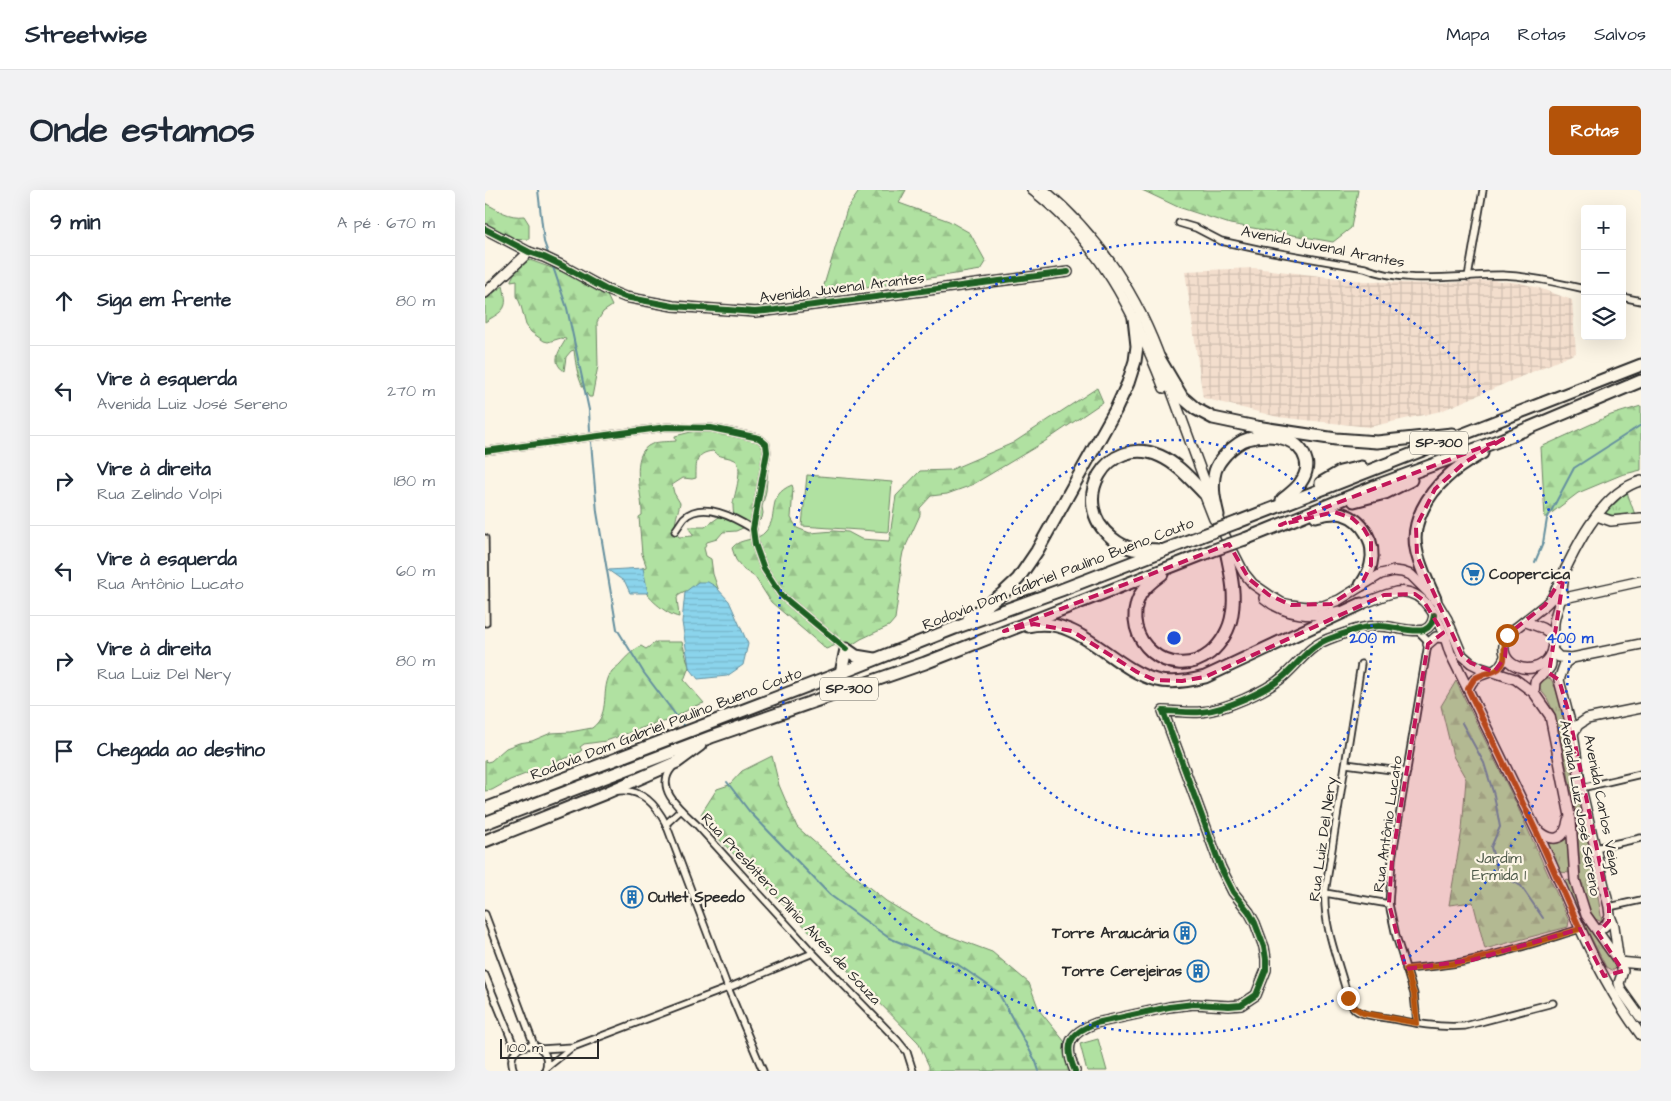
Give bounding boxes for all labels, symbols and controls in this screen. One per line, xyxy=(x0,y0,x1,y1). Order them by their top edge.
text: Streetwise xyxy=(25,18,147,52)
text: Mapa xyxy=(1446,22,1490,47)
text: Rotas xyxy=(1518,22,1566,47)
text: Salvos xyxy=(1594,22,1646,47)
text: Onde estamos xyxy=(30,106,255,155)
button: Rotas xyxy=(1549,106,1641,155)
map controls xyxy=(1581,205,1626,340)
button: + xyxy=(1581,205,1626,250)
text: 9 min xyxy=(50,208,100,237)
text: A pé · 670 m xyxy=(337,212,435,234)
street label: Avenida Juvenal Arantes xyxy=(1239,221,1407,273)
button: − xyxy=(1581,250,1626,295)
street label: Avenida Juvenal Arantes xyxy=(758,267,926,309)
icon: ahead xyxy=(50,287,78,315)
text: Siga em frente xyxy=(97,287,231,314)
text: 80 m xyxy=(396,290,435,312)
button: layers xyxy=(1581,295,1626,340)
text: Vire à esquerda xyxy=(97,366,237,393)
icon: left xyxy=(50,377,78,405)
text: 270 m xyxy=(387,380,435,402)
text: Avenida Luiz José Sereno xyxy=(97,393,287,415)
road number: SP-300 xyxy=(1410,432,1468,454)
text: Vire à direita xyxy=(97,456,211,483)
icon: right xyxy=(50,467,78,495)
text: 180 m xyxy=(394,470,435,492)
text: Rua Zelindo Volpi xyxy=(97,483,222,505)
street label: Rodovia Dom Gabriel Paulino Bueno Couto xyxy=(919,512,1197,636)
text: Vire à esquerda xyxy=(97,546,237,573)
icon: left xyxy=(50,557,78,585)
text: 60 m xyxy=(396,560,435,582)
supermarket icon: Coopercica xyxy=(1461,562,1485,586)
place label: Coopercica xyxy=(1489,564,1570,585)
text: Rua Antônio Lucato xyxy=(97,573,244,595)
route start xyxy=(1496,624,1519,647)
text: 200 m xyxy=(1348,628,1395,649)
text: 400 m xyxy=(1547,628,1594,649)
centre of rings xyxy=(1165,629,1183,647)
text: Vire à direita xyxy=(97,636,211,663)
icon: right xyxy=(50,647,78,675)
text: 80 m xyxy=(396,650,435,672)
street label: Rodovia Dom Gabriel Paulino Bueno Couto xyxy=(527,662,805,786)
text: Rua Luiz Del Nery xyxy=(97,663,231,685)
road number: SP-300 xyxy=(820,678,878,700)
street label: Avenida Luiz José Sereno xyxy=(1554,718,1606,898)
street label: Avenida Carlos Veiga xyxy=(1577,733,1626,878)
icon: arrive xyxy=(50,737,78,765)
text: Chegada ao destino xyxy=(97,737,265,764)
street label: Rua Antônio Lucato xyxy=(1368,754,1408,893)
street label: Rua Luiz Del Nery xyxy=(1304,775,1343,903)
street label: Rua Presbítero Plínio Alves de Souza xyxy=(696,808,886,1010)
park label: Jardim Ermida 1 xyxy=(1472,848,1526,886)
building icon: Outlet Speedo xyxy=(620,885,644,909)
place label: Outlet Speedo xyxy=(648,887,745,908)
building icon: Torre Araucária xyxy=(1173,921,1197,945)
place label: Torre Araucária xyxy=(1051,923,1169,944)
building icon: Torre Cerejeiras xyxy=(1186,959,1210,983)
place label: Torre Cerejeiras xyxy=(1061,961,1182,982)
route end xyxy=(1337,987,1360,1010)
scale bar xyxy=(500,1036,599,1059)
text: 100 m xyxy=(507,1038,543,1058)

